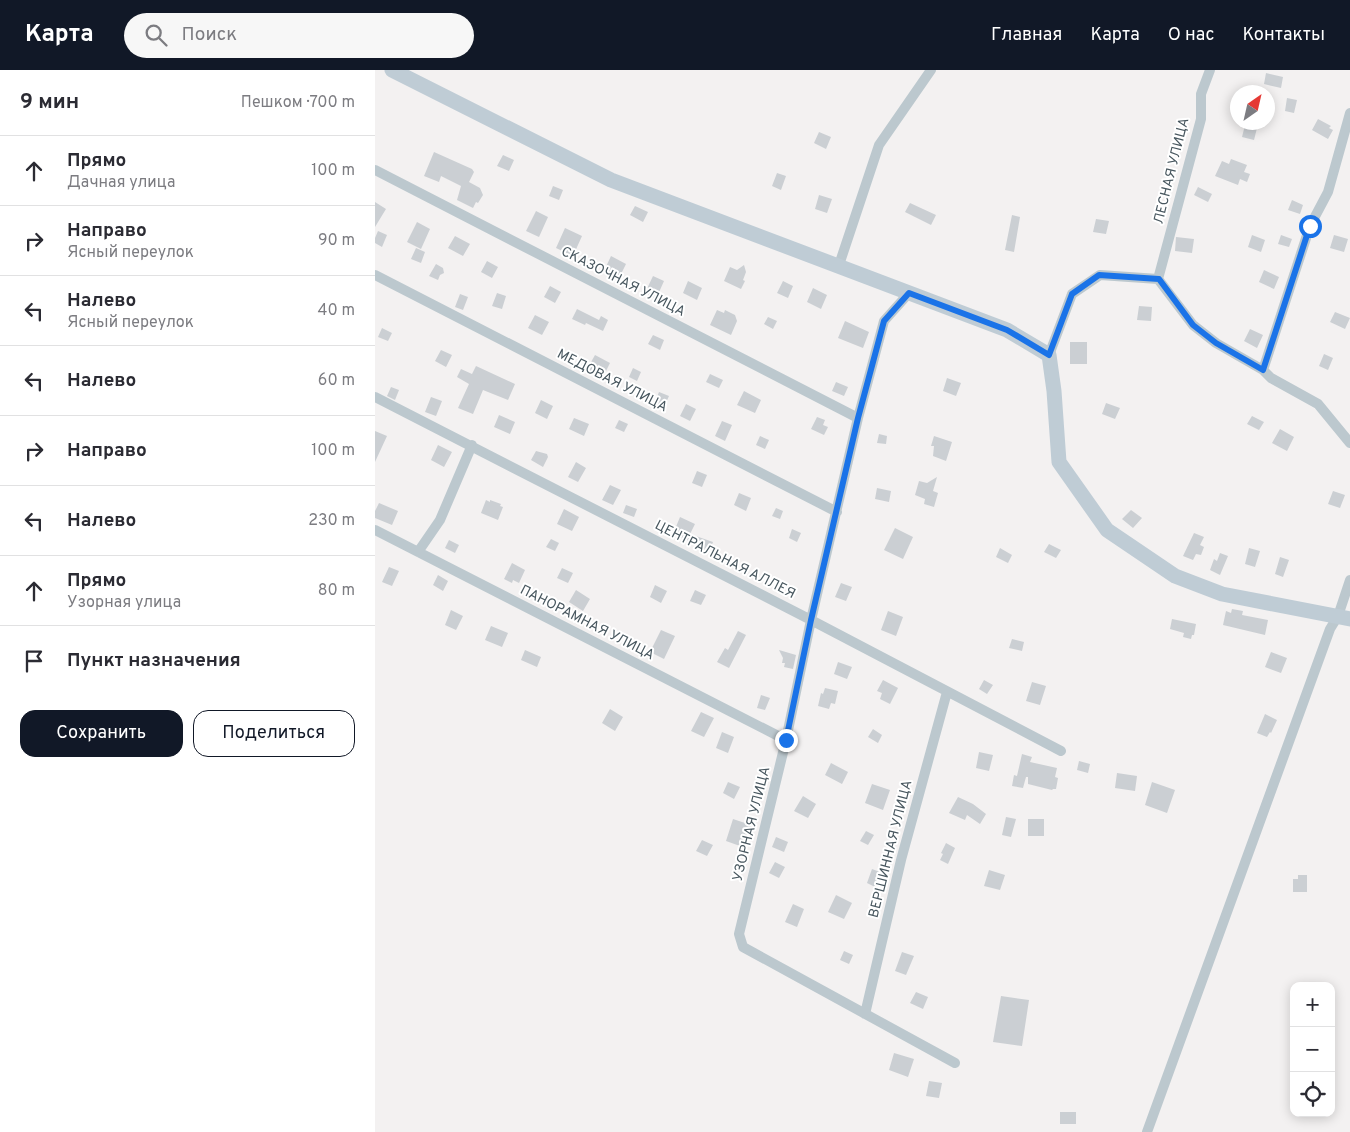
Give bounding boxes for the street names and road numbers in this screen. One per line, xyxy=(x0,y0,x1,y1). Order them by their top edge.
street label: ЛЕСНАЯ УЛИЦА xyxy=(1151,116,1193,226)
street label: СКАЗОЧНАЯ УЛИЦА xyxy=(558,243,688,321)
street label: МЕДОВАЯ УЛИЦА xyxy=(554,346,670,416)
street label: ЦЕНТРАЛЬНАЯ АЛЛЕЯ xyxy=(652,517,798,603)
street label: ПАНОРАМНАЯ УЛИЦА xyxy=(517,582,657,664)
street label: УЗОРНАЯ УЛИЦА xyxy=(730,765,774,883)
street label: ВЕРШИННАЯ УЛИЦА xyxy=(866,778,916,920)

